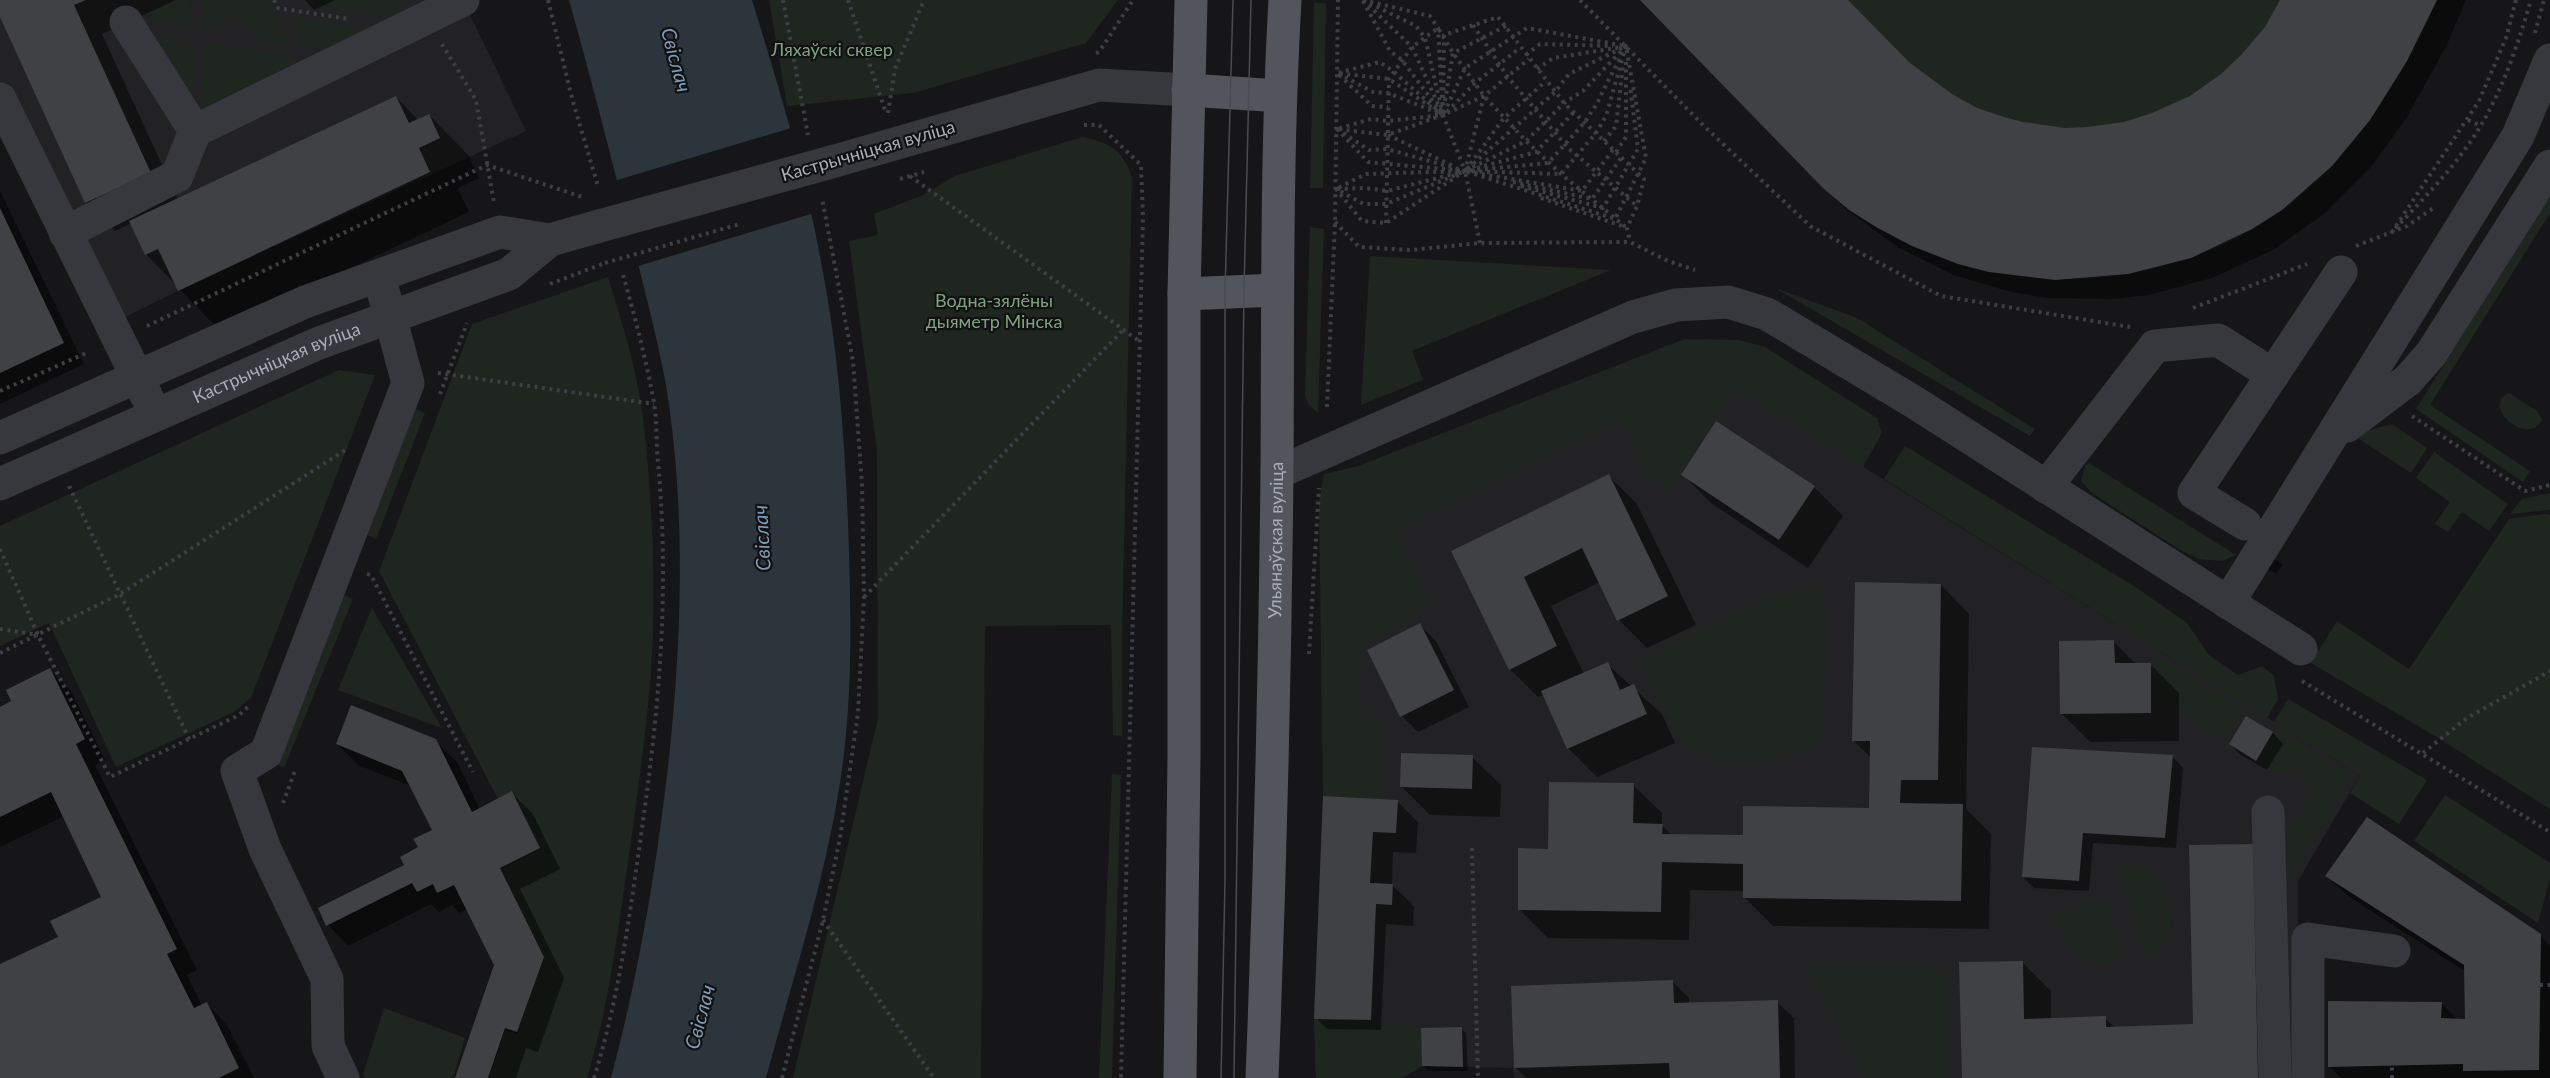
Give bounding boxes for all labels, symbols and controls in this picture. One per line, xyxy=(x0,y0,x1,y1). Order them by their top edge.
water label: Свіслач xyxy=(657,25,697,95)
park label: Ляхаўскі сквер xyxy=(770,38,893,60)
street label: Кастрычніцкая вуліца xyxy=(778,115,957,185)
park label: Водна-зялёны дыяметр Мінска xyxy=(926,289,1062,332)
street label: Кастрычніцкая вуліца xyxy=(189,317,363,407)
street label: Ульянаўская вуліца xyxy=(1263,462,1287,619)
water label: Свіслач xyxy=(747,505,775,572)
water label: Свіслач xyxy=(679,982,719,1052)

